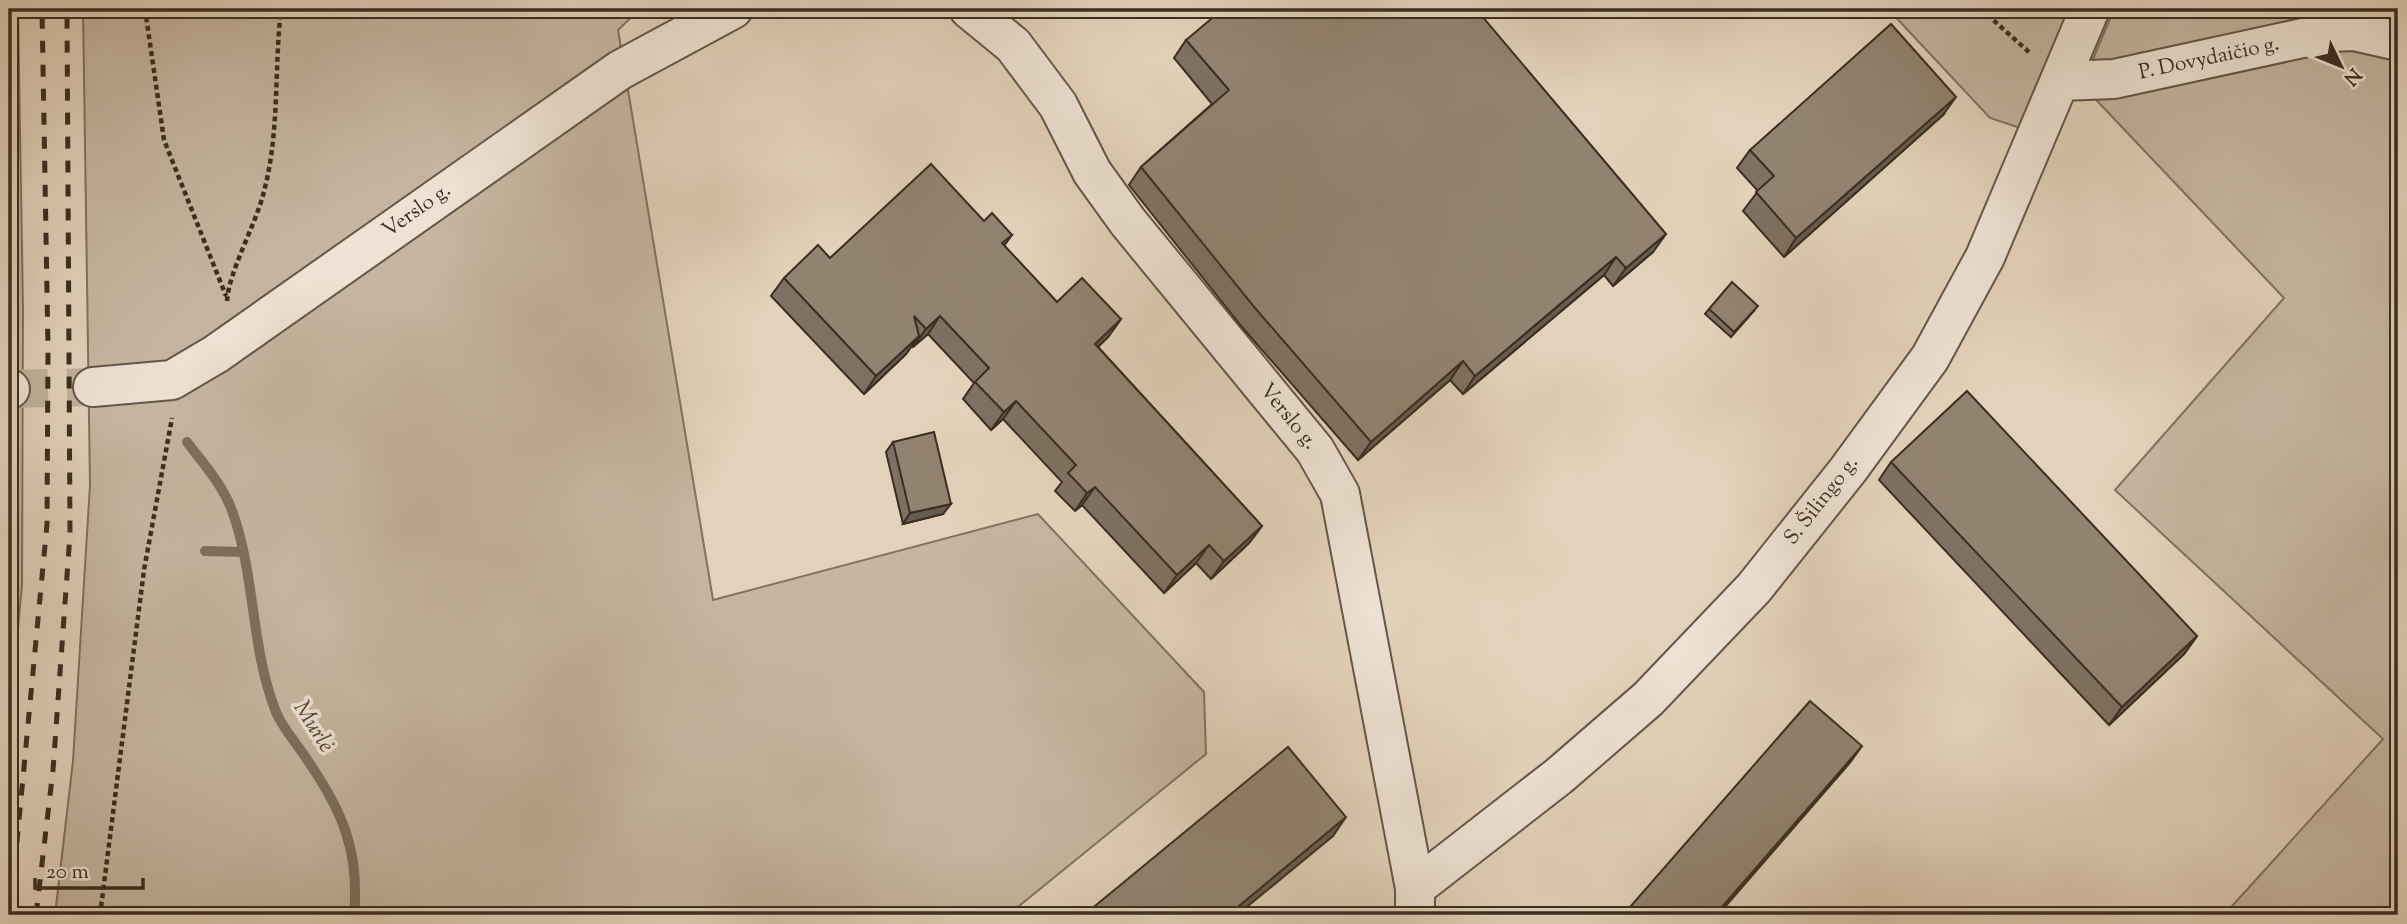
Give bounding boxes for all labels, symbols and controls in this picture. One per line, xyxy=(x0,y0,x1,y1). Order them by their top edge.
street label: P. Dovydaičio g. xyxy=(2136,29,2282,89)
north arrow xyxy=(2306,32,2376,102)
text: N xyxy=(2337,61,2367,91)
street label: Verslo g. xyxy=(376,176,458,246)
street label: Verslo g. xyxy=(1252,377,1324,457)
street label: S. Šilingo g. xyxy=(1778,450,1866,552)
water label: Murlė xyxy=(284,695,342,759)
scale bar xyxy=(35,847,144,891)
text: 20 m xyxy=(46,858,89,888)

